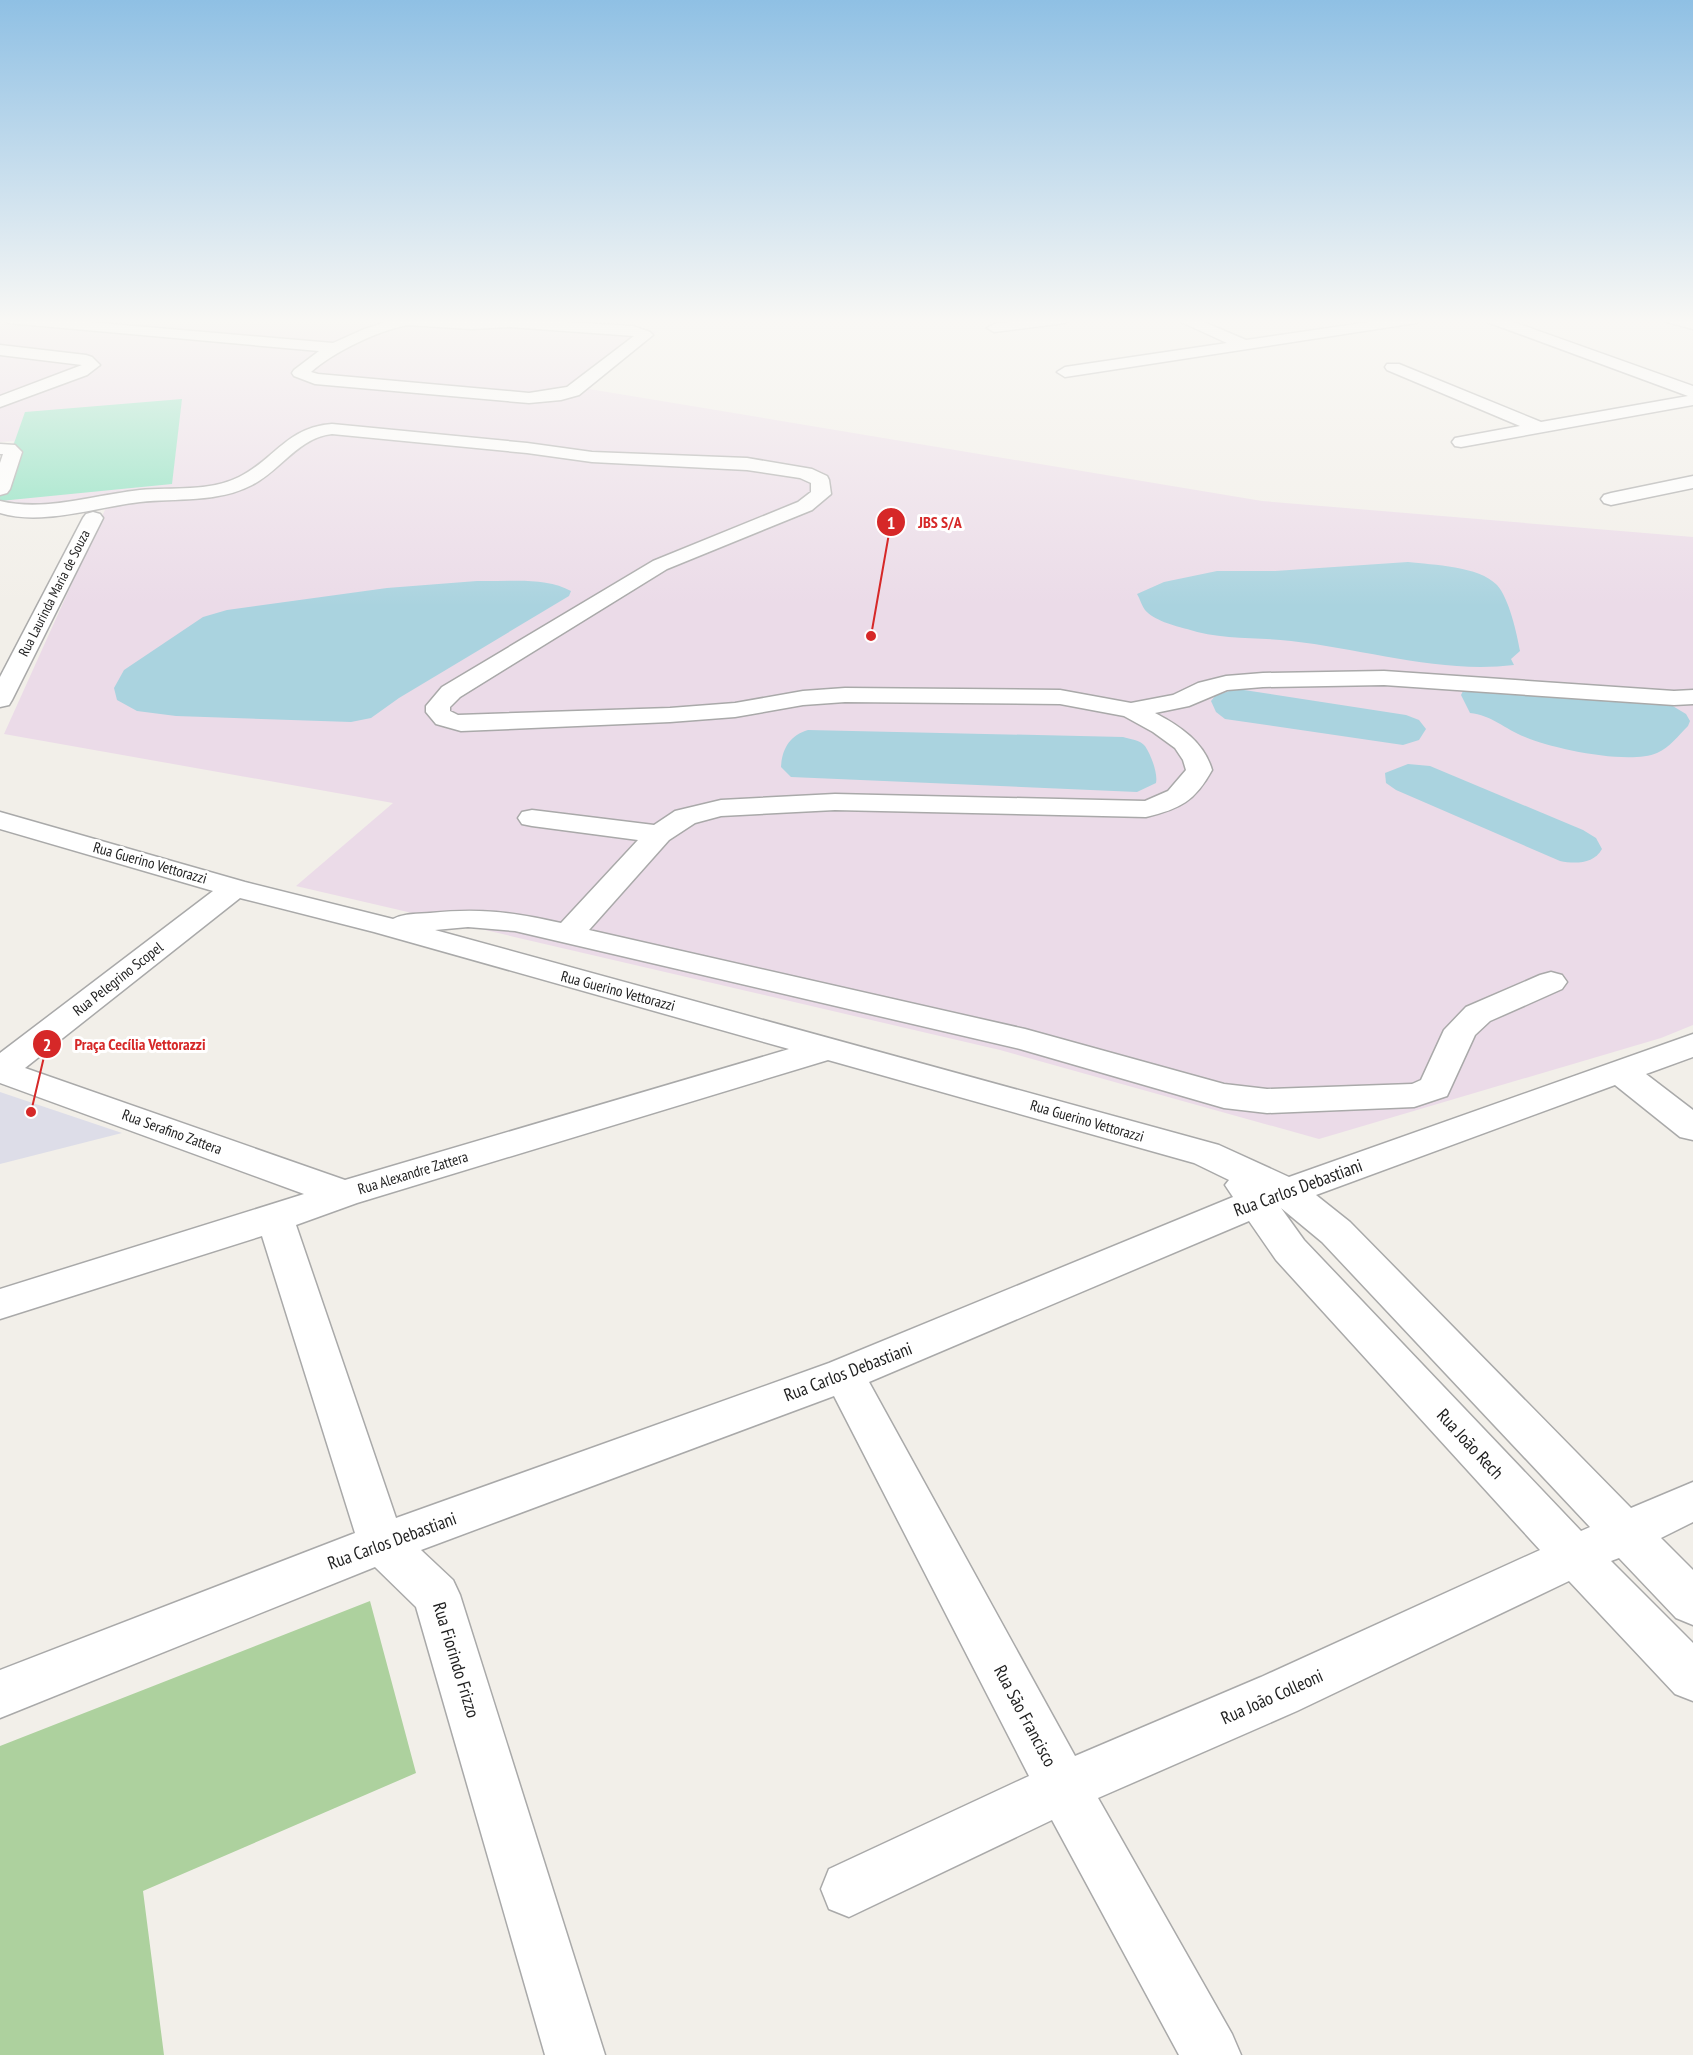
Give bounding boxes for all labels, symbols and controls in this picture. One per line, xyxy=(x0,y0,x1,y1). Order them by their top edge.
callout: JBS S/A xyxy=(876,505,973,539)
text: 1 xyxy=(887,511,895,534)
text: JBS S/A xyxy=(917,512,963,532)
street label: Rua Laurinda Maria de Souza xyxy=(14,527,94,659)
street label: Rua Guerino Vettorazzi xyxy=(91,837,209,888)
street label: Rua Pelegrino Scopel xyxy=(69,937,167,1020)
street label: Rua Guerino Vettorazzi xyxy=(559,966,677,1015)
callout: Praça Cecília Vettorazzi xyxy=(32,1027,218,1061)
text: 2 xyxy=(43,1033,51,1056)
text: Praça Cecília Vettorazzi xyxy=(74,1034,206,1054)
street label: Rua Guerino Vettorazzi xyxy=(1028,1095,1146,1146)
street label: Rua Serafino Zattera xyxy=(120,1105,225,1158)
street label: Rua Alexandre Zattera xyxy=(355,1147,470,1198)
street label: Rua Carlos Debastiani xyxy=(1230,1154,1365,1221)
street label: Rua Carlos Debastiani xyxy=(781,1337,915,1407)
street label: Rua João Rech xyxy=(1432,1404,1509,1484)
street label: Rua Carlos Debastiani xyxy=(324,1507,459,1574)
street label: Rua Fiorindo Frizzo xyxy=(428,1599,485,1721)
street label: Rua São Francisco xyxy=(989,1661,1062,1771)
street label: Rua João Colleoni xyxy=(1217,1664,1326,1729)

